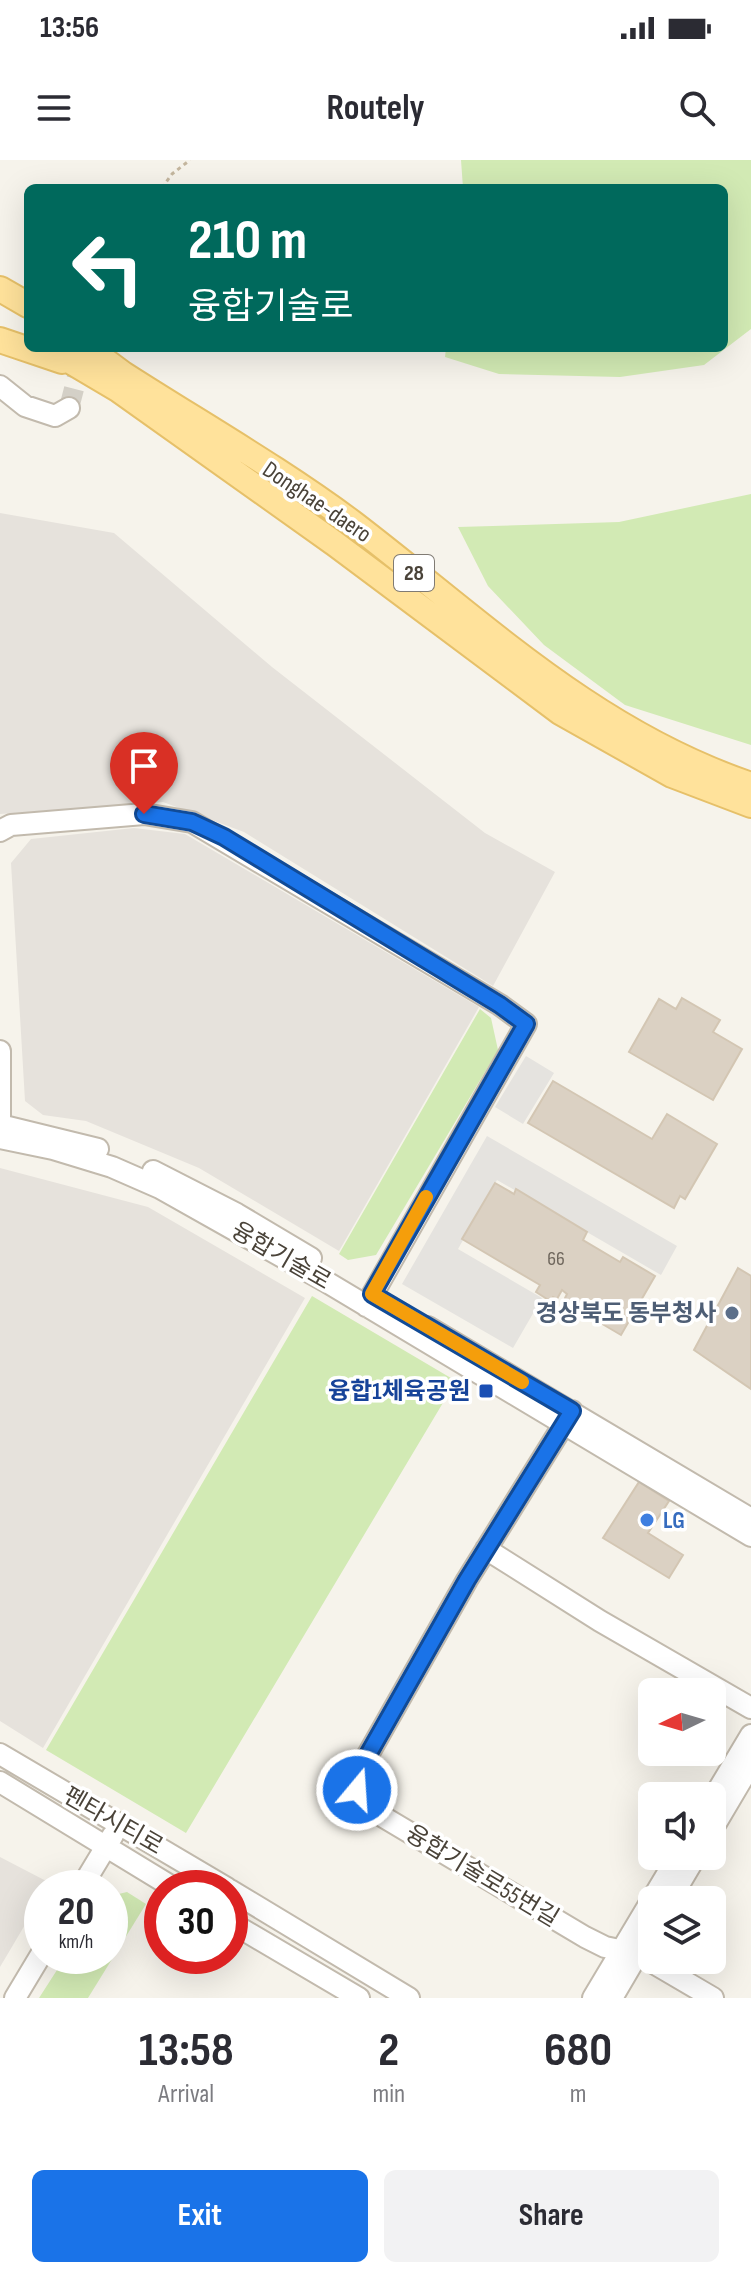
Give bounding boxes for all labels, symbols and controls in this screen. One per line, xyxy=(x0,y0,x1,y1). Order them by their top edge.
text: 13:56 xyxy=(40,10,99,46)
icon: menu xyxy=(32,86,76,130)
icon: search xyxy=(675,86,719,130)
text: Routely xyxy=(326,87,425,130)
text: 210 m xyxy=(188,208,307,275)
icon: left xyxy=(56,216,160,320)
text: 융합기술로 xyxy=(188,286,354,329)
street label: Donghae-daero xyxy=(257,455,377,549)
road number: 28 xyxy=(394,555,434,591)
pin xyxy=(110,732,178,814)
icon: arrive xyxy=(122,744,166,788)
street label: 융합기술로 xyxy=(226,1216,336,1296)
house number: 66 xyxy=(547,1247,565,1271)
place label: 경상북도 동부청사 xyxy=(536,1299,716,1328)
marker: 경상북도 동부청사 xyxy=(723,1304,741,1322)
place label: 융합1체육공원 xyxy=(328,1377,470,1406)
marker: 융합1체육공원 xyxy=(477,1382,495,1400)
place label: LG xyxy=(663,1506,685,1535)
marker: LG xyxy=(638,1511,656,1529)
north arrow xyxy=(638,1678,726,1766)
map controls xyxy=(638,1678,726,1974)
position arrow xyxy=(315,1748,399,1832)
street label: 펜타시티로 xyxy=(58,1781,168,1861)
button: sound xyxy=(638,1782,726,1870)
street label: 융합기술로55번길 xyxy=(400,1819,564,1933)
speed limit sign: 30 xyxy=(144,1870,248,1974)
button: layers xyxy=(638,1886,726,1974)
text: 20 xyxy=(58,1888,94,1936)
text: km/h xyxy=(59,1930,93,1954)
text: 13:58 xyxy=(139,2022,234,2079)
text: 2 xyxy=(378,2022,399,2079)
text: 680 xyxy=(544,2022,612,2079)
text: Arrival xyxy=(158,2079,214,2110)
text: min xyxy=(373,2079,405,2110)
text: m xyxy=(570,2079,586,2110)
button: Exit xyxy=(32,2170,368,2262)
button: Share xyxy=(384,2170,719,2262)

